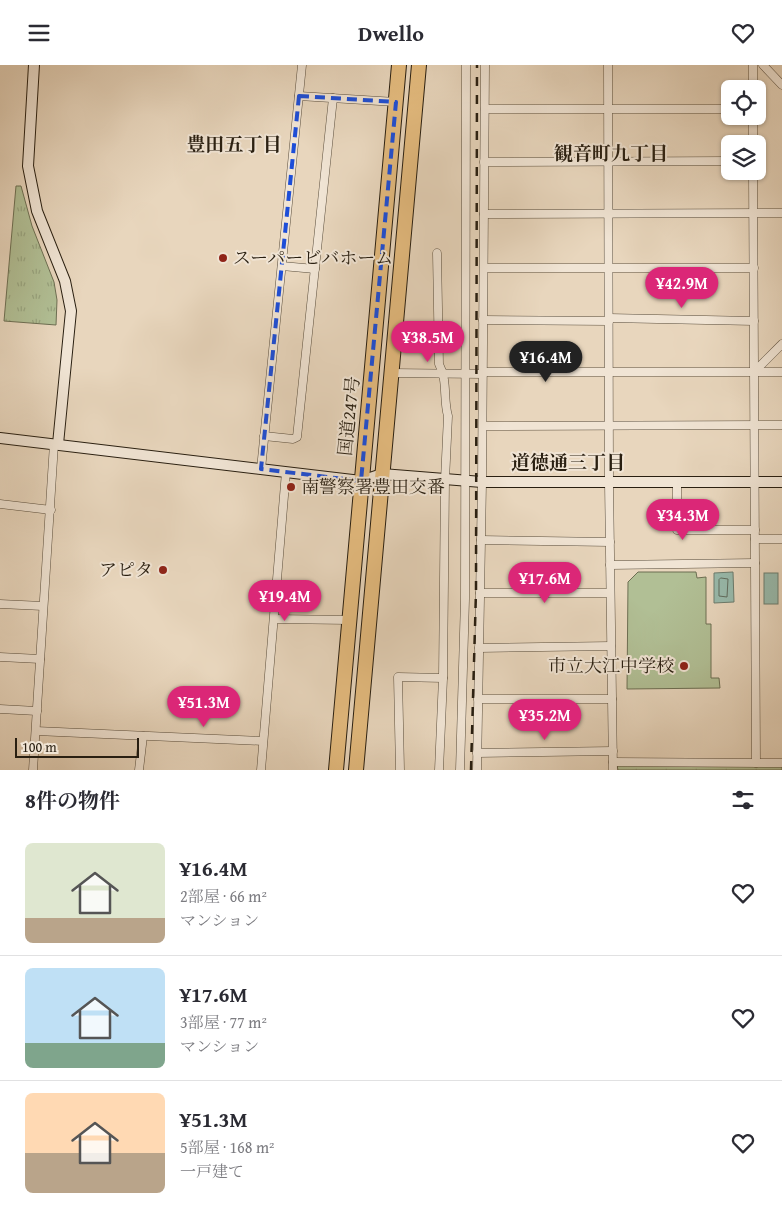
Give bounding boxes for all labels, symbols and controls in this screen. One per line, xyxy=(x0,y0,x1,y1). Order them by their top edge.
text: Dwello xyxy=(358,17,424,49)
icon: menu xyxy=(25,19,53,47)
icon: heart xyxy=(729,19,757,47)
map controls xyxy=(721,80,766,180)
button: locate xyxy=(721,80,766,125)
district label: 豊田五丁目 xyxy=(186,130,282,158)
button: layers xyxy=(721,135,766,180)
district label: 観音町九丁目 xyxy=(554,139,668,167)
place label: スーパービバホーム xyxy=(233,244,393,271)
marker: スーパービバホーム xyxy=(217,252,229,264)
pin: ¥42.9M xyxy=(641,267,723,309)
text: ¥42.9M xyxy=(656,271,708,295)
pin: ¥38.5M xyxy=(387,321,469,363)
text: ¥38.5M xyxy=(402,325,454,349)
pin: ¥16.4M xyxy=(505,341,587,383)
text: ¥16.4M xyxy=(520,345,572,369)
street label: 国道247号 xyxy=(331,375,366,457)
district label: 道徳通三丁目 xyxy=(511,448,625,476)
place label: 南警察署豊田交番 xyxy=(301,473,445,500)
marker: 南警察署豊田交番 xyxy=(285,481,297,493)
pin: ¥34.3M xyxy=(642,499,724,541)
text: ¥34.3M xyxy=(657,503,709,527)
place label: アピタ xyxy=(99,556,153,583)
pin: ¥17.6M xyxy=(504,561,586,604)
marker: アピタ xyxy=(157,564,169,576)
text: ¥17.6M xyxy=(519,566,571,590)
pin: ¥19.4M xyxy=(244,579,326,622)
text: ¥19.4M xyxy=(259,584,311,608)
place label: 市立大江中学校 xyxy=(548,652,674,679)
marker: 市立大江中学校 xyxy=(678,660,690,672)
pin: ¥51.3M xyxy=(163,685,245,728)
text: ¥51.3M xyxy=(178,690,230,714)
pin: ¥35.2M xyxy=(504,699,586,741)
text: ¥35.2M xyxy=(519,703,571,727)
scale bar xyxy=(15,735,139,758)
text: 100 m xyxy=(22,737,57,757)
text: 8件の物件 xyxy=(25,785,120,816)
icon: filters xyxy=(729,786,757,814)
text: ¥16.4M xyxy=(180,853,248,884)
icon: home xyxy=(65,863,125,923)
icon: heart xyxy=(729,879,757,907)
text: 2部屋 · 66 m² xyxy=(180,884,267,908)
text: マンション xyxy=(180,908,259,932)
text: ¥17.6M xyxy=(180,979,248,1010)
icon: home xyxy=(65,988,125,1048)
icon: heart xyxy=(729,1004,757,1032)
text: 3部屋 · 77 m² xyxy=(180,1010,267,1034)
text: マンション xyxy=(180,1034,259,1058)
text: ¥51.3M xyxy=(180,1104,248,1135)
icon: home xyxy=(65,1113,125,1173)
icon: heart xyxy=(729,1129,757,1157)
text: 5部屋 · 168 m² xyxy=(180,1135,275,1159)
text: 一戸建て xyxy=(180,1159,244,1183)

